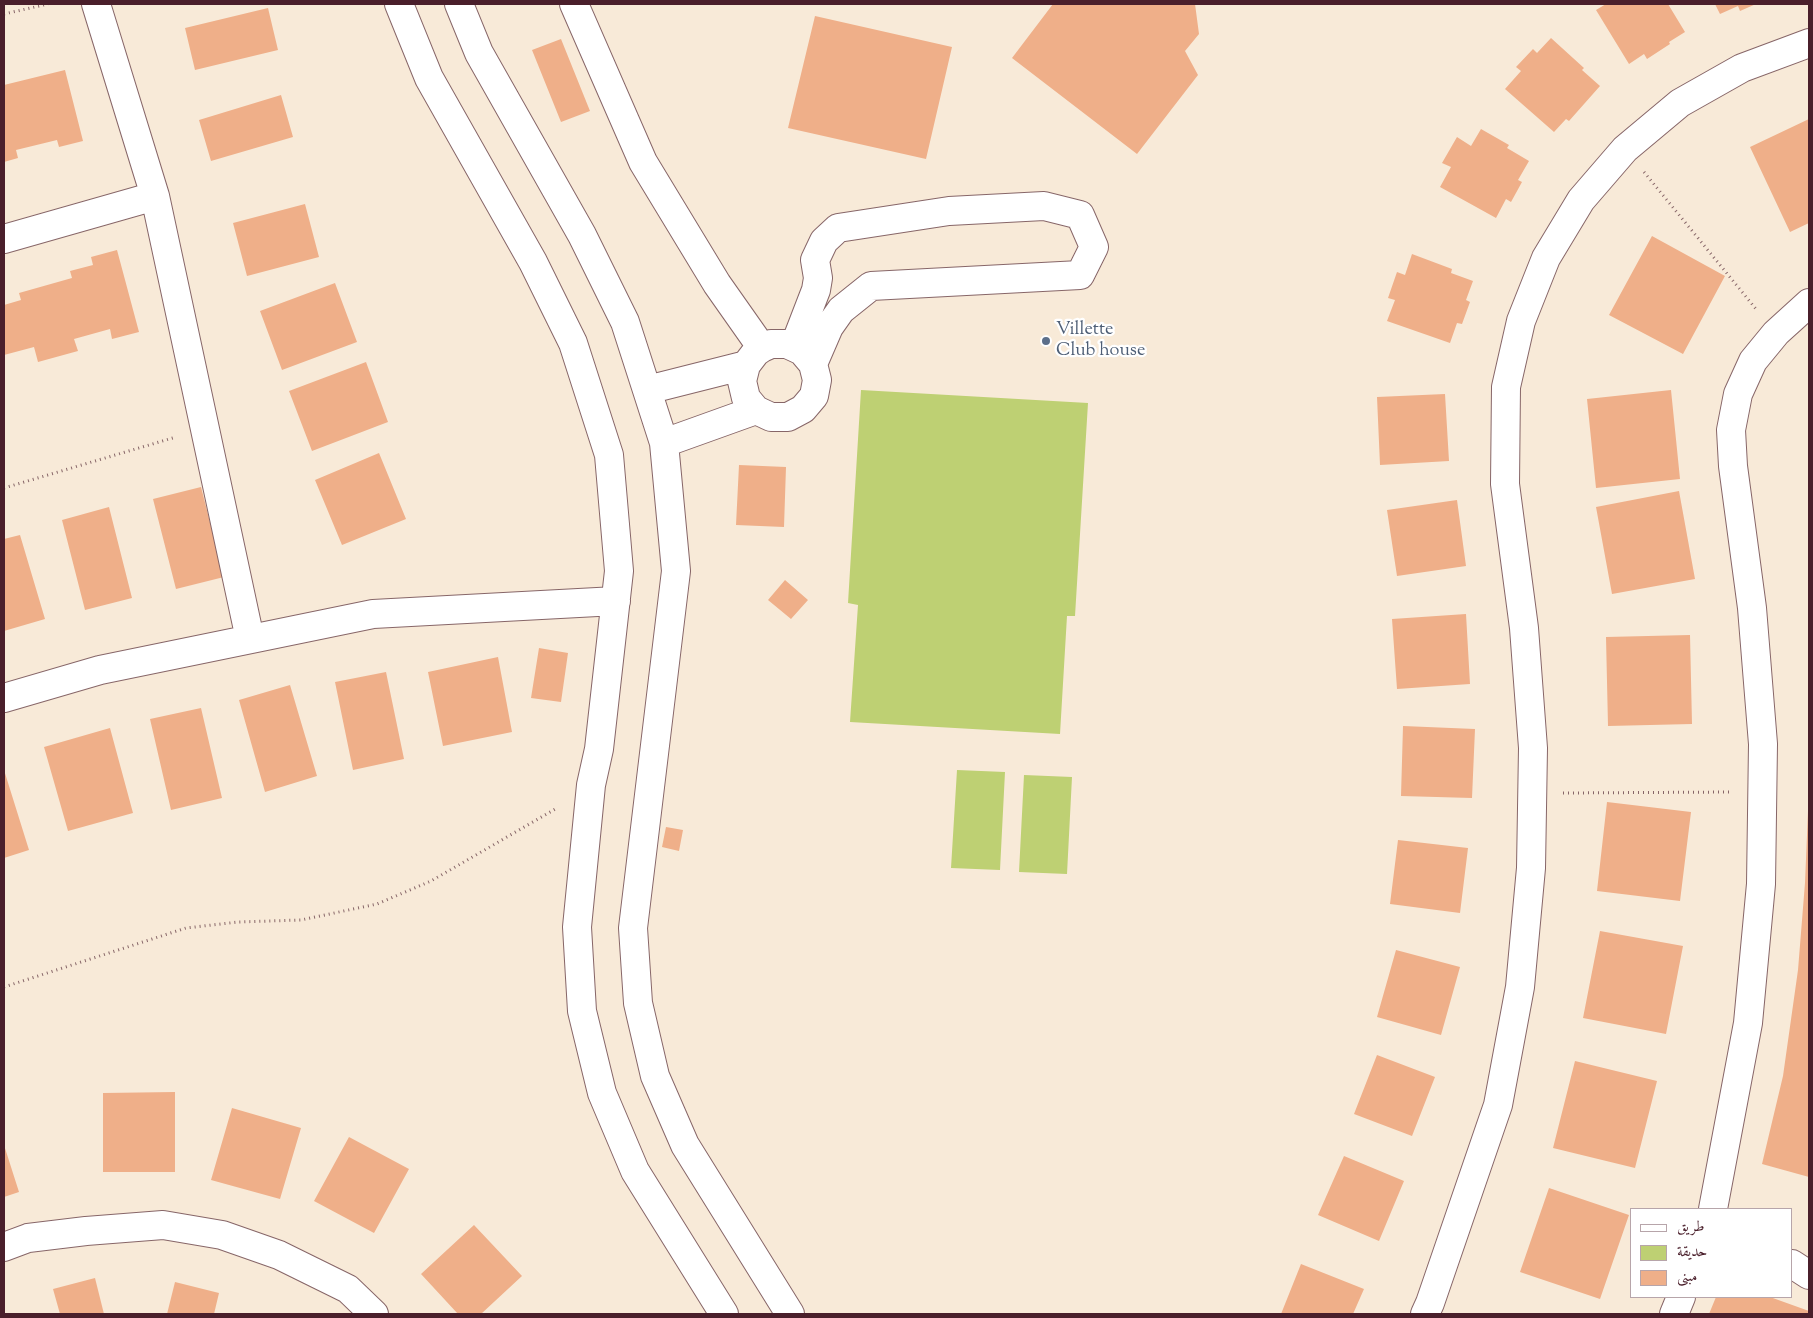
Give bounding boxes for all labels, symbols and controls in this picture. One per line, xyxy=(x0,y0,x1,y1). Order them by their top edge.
place label: Villette Club house xyxy=(1056,320,1145,362)
marker: Villette Club house xyxy=(1040,335,1052,347)
legend xyxy=(1630,1208,1793,1298)
text: طريق xyxy=(1677,1217,1704,1238)
text: حديقة xyxy=(1677,1242,1707,1263)
text: مبنى xyxy=(1677,1267,1697,1288)

